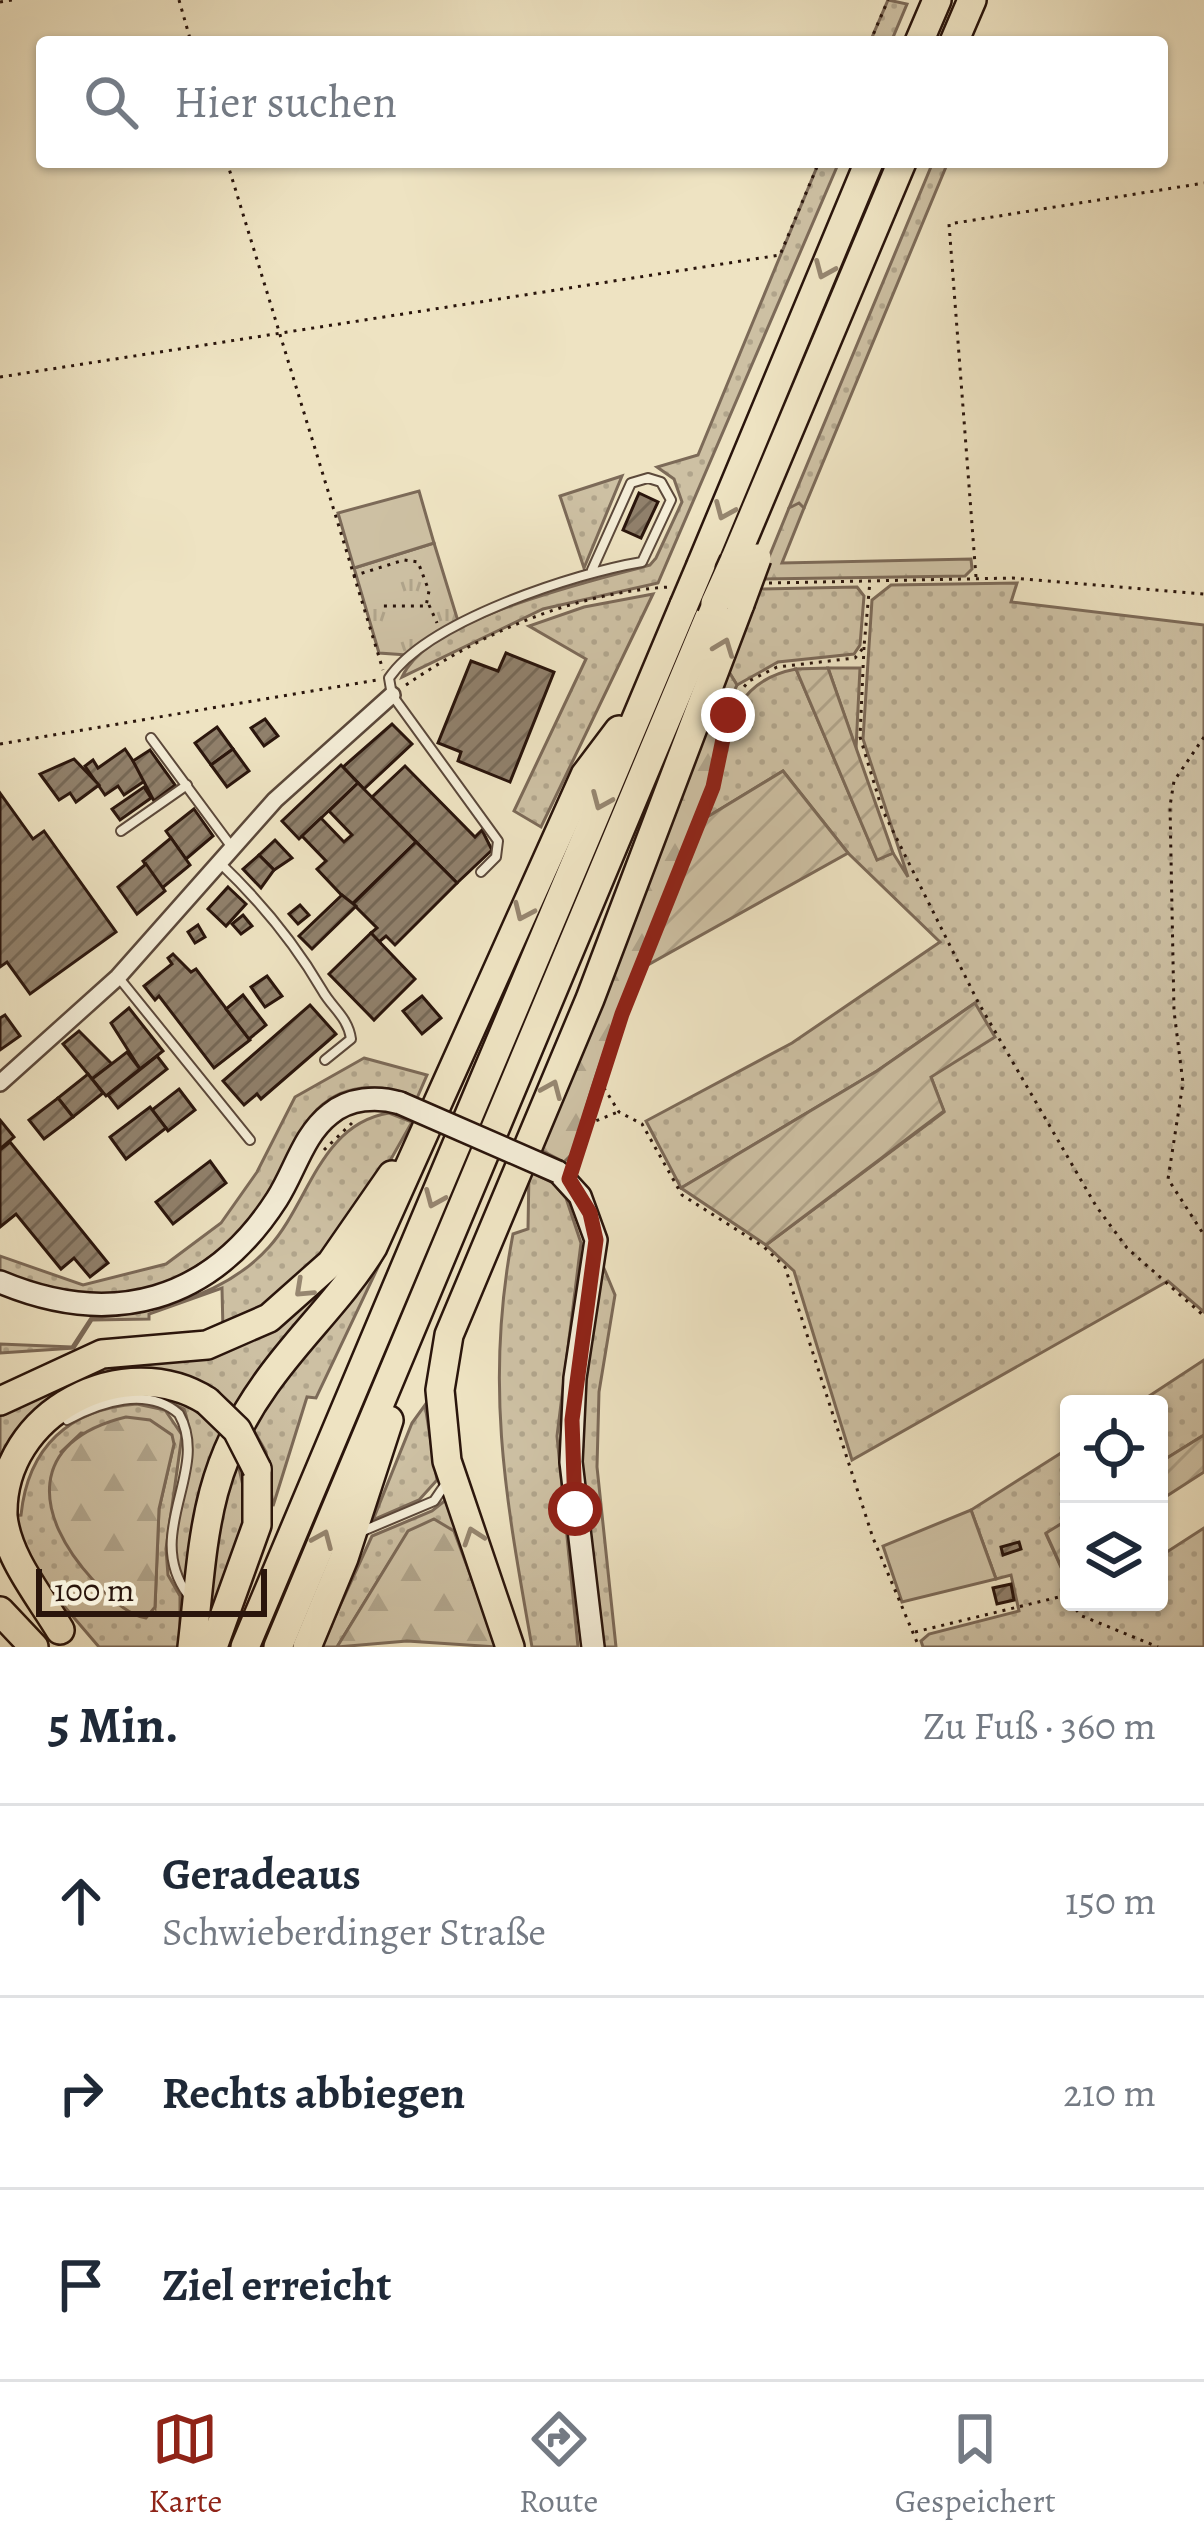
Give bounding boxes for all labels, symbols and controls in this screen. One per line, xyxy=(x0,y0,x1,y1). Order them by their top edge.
search box xyxy=(36,36,1168,168)
icon: search xyxy=(78,69,144,135)
text: Hier suchen xyxy=(174,71,397,133)
one-way arrow xyxy=(814,258,838,279)
one-way arrow xyxy=(714,499,738,520)
one-way arrow xyxy=(709,638,734,659)
route end xyxy=(701,688,755,742)
one-way arrow xyxy=(591,789,615,810)
one-way arrow xyxy=(513,900,537,921)
one-way arrow xyxy=(538,1079,562,1100)
one-way arrow xyxy=(424,1188,448,1209)
one-way arrow xyxy=(295,1275,317,1297)
map controls xyxy=(1060,1395,1168,1611)
button: locate xyxy=(1060,1395,1168,1503)
route start xyxy=(548,1482,602,1536)
button: layers xyxy=(1060,1503,1168,1611)
one-way arrow xyxy=(463,1527,487,1548)
one-way arrow xyxy=(309,1530,333,1551)
scale bar xyxy=(36,1563,267,1616)
text: 100 m xyxy=(54,1567,134,1612)
text: 5 Min. xyxy=(48,1690,179,1760)
text: Zu Fuß · 360 m xyxy=(923,1699,1156,1752)
text: Geradeaus xyxy=(162,1843,361,1905)
icon: ahead xyxy=(48,1868,114,1934)
text: 150 m xyxy=(1065,1874,1156,1927)
text: Schwieberdinger Straße xyxy=(162,1905,546,1958)
icon: right xyxy=(48,2060,114,2126)
text: Rechts abbiegen xyxy=(162,2062,465,2124)
text: 210 m xyxy=(1063,2066,1156,2119)
icon: arrive xyxy=(48,2252,114,2318)
text: Ziel erreicht xyxy=(162,2254,391,2316)
tab: Karte xyxy=(148,2406,222,2523)
tab: Route xyxy=(519,2406,598,2523)
tab: Gespeichert xyxy=(895,2406,1056,2523)

